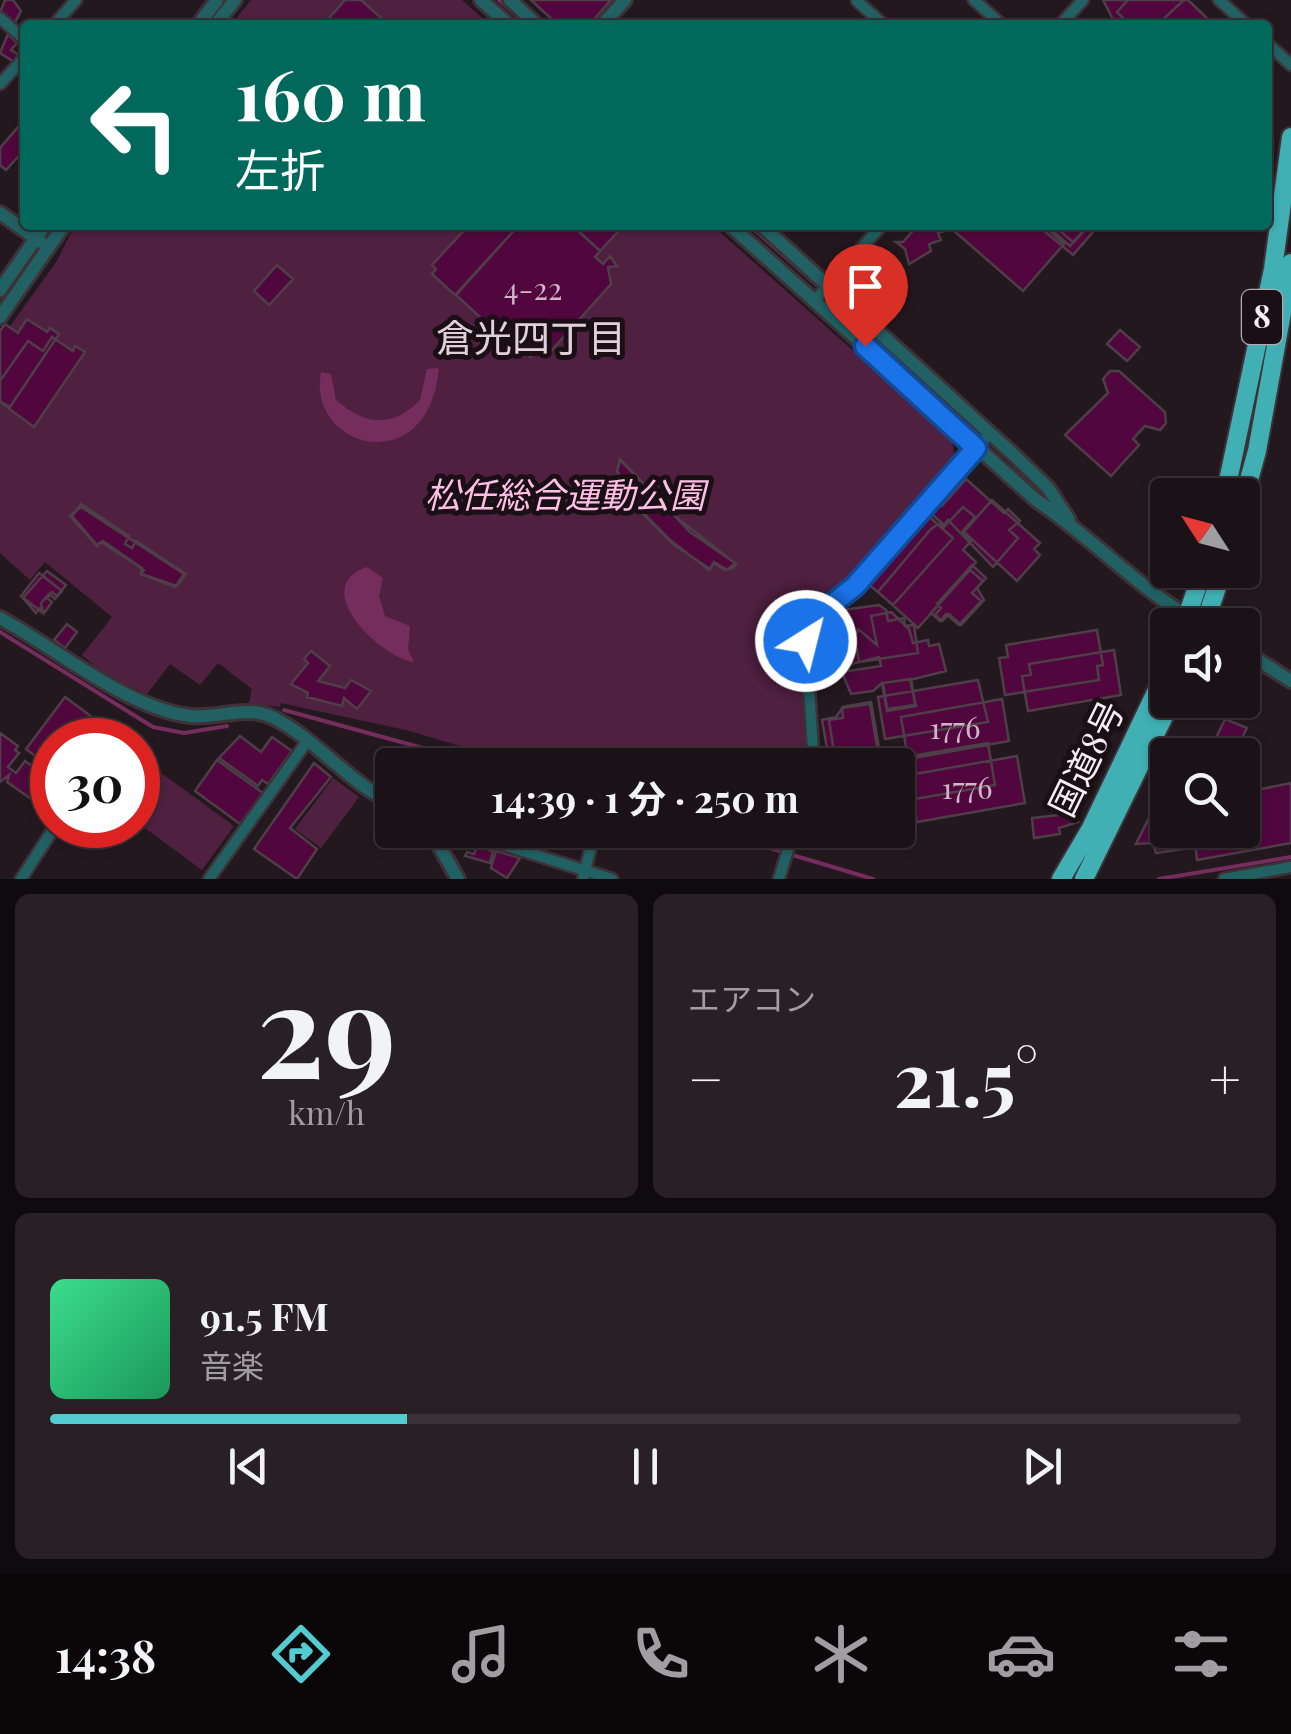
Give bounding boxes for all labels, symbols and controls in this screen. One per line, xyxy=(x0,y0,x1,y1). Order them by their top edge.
text: 160 m xyxy=(235,45,426,139)
icon: left xyxy=(70,60,200,190)
text: 左折 xyxy=(235,138,325,198)
pin xyxy=(823,244,908,347)
icon: arrive xyxy=(838,259,893,314)
house number: 4-22 xyxy=(504,268,562,308)
road number: 8 xyxy=(1242,290,1282,344)
district label: 倉光四丁目 xyxy=(436,311,626,362)
park label: 松任総合運動公園 xyxy=(425,470,710,517)
north arrow xyxy=(1150,478,1260,588)
map controls xyxy=(1150,478,1260,848)
position arrow xyxy=(754,589,858,693)
button: sound xyxy=(1150,608,1260,718)
street label: 国道8号 xyxy=(1037,692,1133,824)
house number: 1776 xyxy=(930,707,980,747)
speed limit sign: 30 xyxy=(30,718,160,848)
button: search xyxy=(1150,738,1260,848)
house number: 1776 xyxy=(942,767,992,807)
text: 14:39 · 1 分 · 250 m xyxy=(491,772,799,823)
text: 29 xyxy=(257,938,396,1112)
text: エアコン xyxy=(688,976,816,1019)
text: 21.5° xyxy=(894,1026,1038,1126)
text: − xyxy=(688,1040,724,1114)
text: + xyxy=(1209,1040,1241,1114)
text: km/h xyxy=(288,1090,365,1133)
text: 91.5 FM xyxy=(200,1290,329,1341)
text: 音楽 xyxy=(200,1343,264,1386)
icon: previous xyxy=(221,1439,276,1494)
icon: pause xyxy=(618,1439,673,1494)
icon: next xyxy=(1015,1439,1070,1494)
icon: directions xyxy=(266,1619,336,1689)
icon: music xyxy=(446,1619,516,1689)
icon: phone xyxy=(626,1619,696,1689)
icon: climate xyxy=(806,1619,876,1689)
icon: car xyxy=(986,1619,1056,1689)
icon: filters xyxy=(1166,1619,1236,1689)
text: 14:38 xyxy=(55,1624,156,1684)

